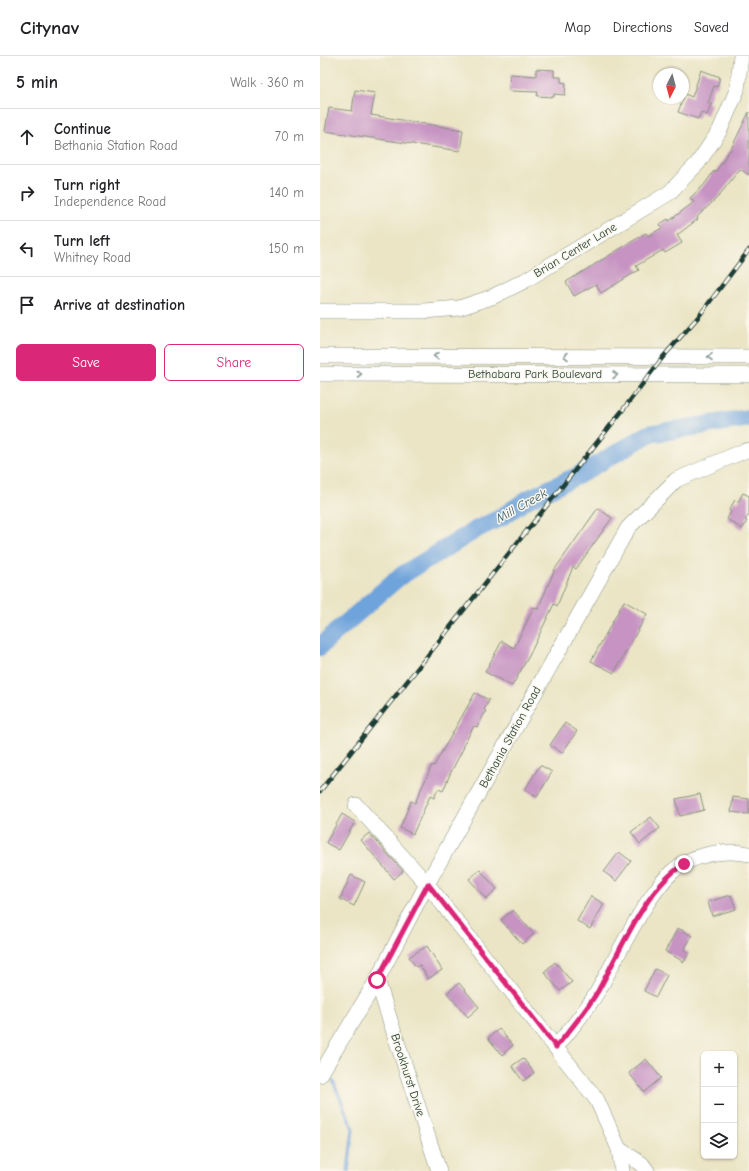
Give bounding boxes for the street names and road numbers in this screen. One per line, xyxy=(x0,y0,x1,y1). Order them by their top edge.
street label: Brian Center Lane xyxy=(531,220,619,280)
street label: Bethabara Park Boulevard xyxy=(468,367,602,381)
street label: Bethania Station Road xyxy=(476,684,544,790)
street label: Brookhurst Drive xyxy=(388,1032,428,1118)

